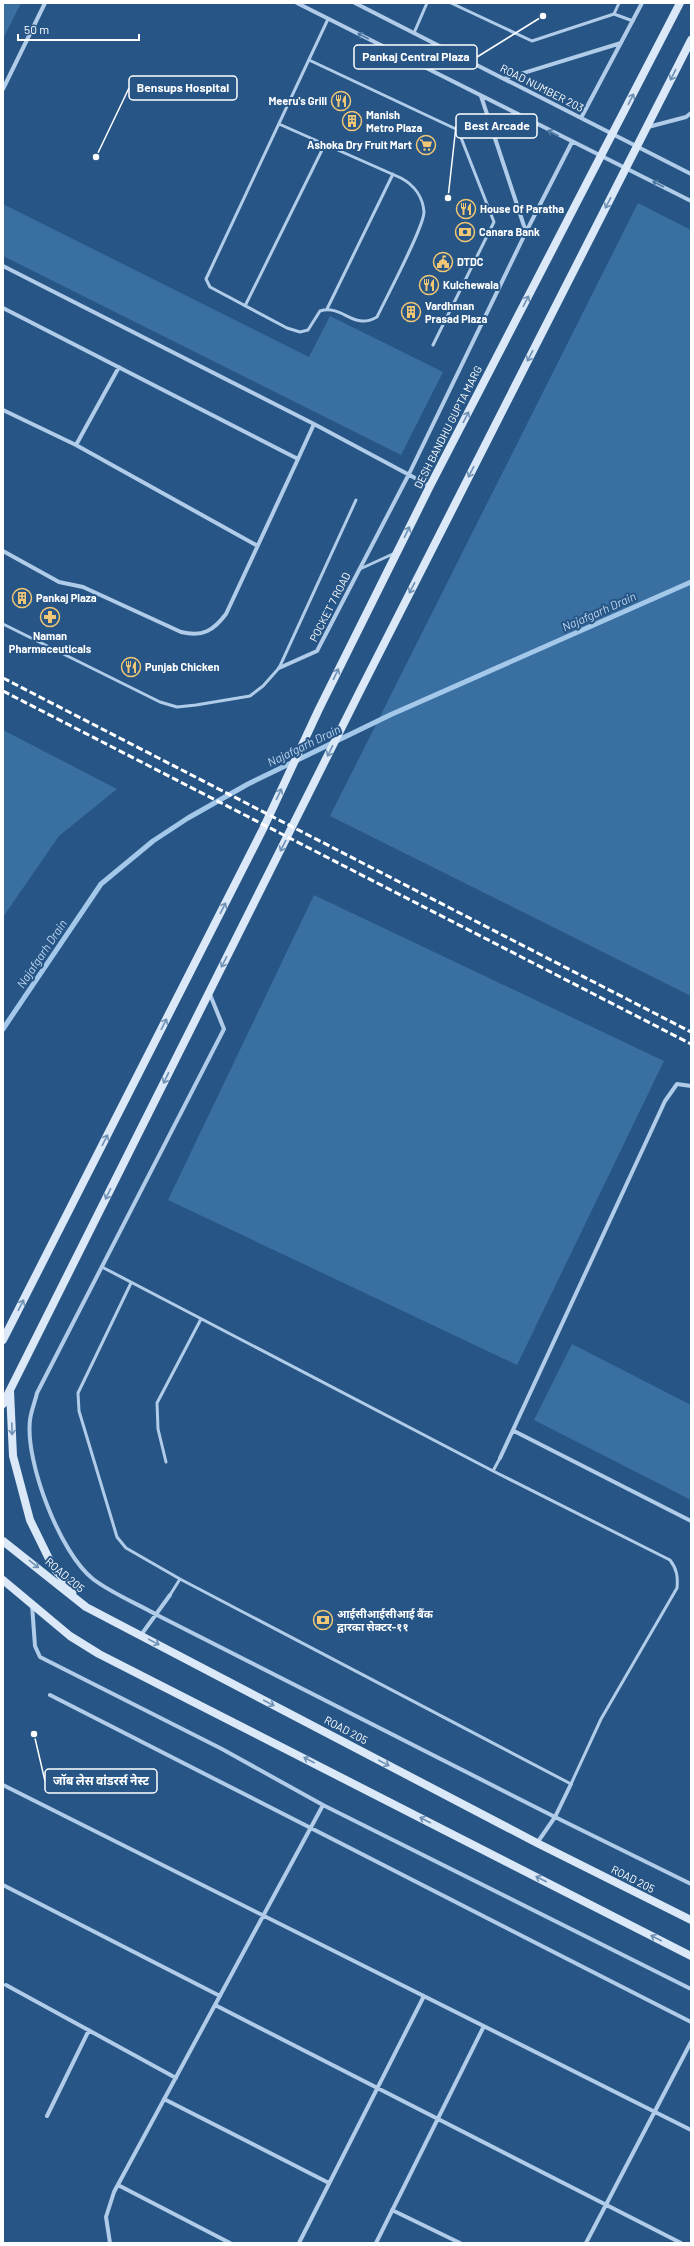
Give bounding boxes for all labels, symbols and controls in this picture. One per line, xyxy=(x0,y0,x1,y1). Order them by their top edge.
scale bar xyxy=(18,16,139,42)
text: 50 m xyxy=(24,22,49,36)
one-way arrow xyxy=(357,32,369,39)
callout: Pankaj Central Plaza xyxy=(354,45,477,69)
text: Pankaj Central Plaza xyxy=(362,49,470,63)
street label: ROAD NUMBER 203 xyxy=(498,61,586,114)
one-way arrow xyxy=(669,68,677,80)
callout: Bensups Hospital xyxy=(129,76,237,100)
text: Bensups Hospital xyxy=(137,80,229,94)
restaurant icon: Meeru's Grill xyxy=(330,90,352,112)
one-way arrow xyxy=(628,93,635,105)
place label: Meeru's Grill xyxy=(268,94,327,107)
place label: Manish Metro Plaza xyxy=(366,108,422,134)
building icon: Manish Metro Plaza xyxy=(341,110,363,132)
callout: Best Arcade xyxy=(456,114,537,138)
text: Best Arcade xyxy=(464,118,530,132)
one-way arrow xyxy=(548,129,560,136)
supermarket icon: Ashoka Dry Fruit Mart xyxy=(415,134,437,156)
place label: Ashoka Dry Fruit Mart xyxy=(307,138,412,151)
one-way arrow xyxy=(653,180,665,188)
one-way arrow xyxy=(604,196,611,208)
restaurant icon: House Of Paratha xyxy=(455,198,477,220)
place label: House Of Paratha xyxy=(480,202,564,215)
bank icon: Canara Bank xyxy=(454,221,476,243)
place label: Canara Bank xyxy=(479,225,540,238)
public building icon: DTDC xyxy=(432,251,454,273)
place label: DTDC xyxy=(457,255,484,268)
restaurant icon: Kulchewala xyxy=(418,274,440,296)
place label: Kulchewala xyxy=(443,278,499,291)
one-way arrow xyxy=(522,295,530,307)
place label: Vardhman Prasad Plaza xyxy=(425,299,487,325)
building icon: Vardhman Prasad Plaza xyxy=(400,301,422,323)
one-way arrow xyxy=(526,350,533,362)
street label: DESH BANDHU GUPTA MARG xyxy=(411,363,484,490)
one-way arrow xyxy=(462,411,470,423)
one-way arrow xyxy=(467,466,474,478)
one-way arrow xyxy=(404,527,411,539)
street label: POCKET 7 ROAD xyxy=(306,570,353,644)
one-way arrow xyxy=(408,582,416,594)
building icon: Pankaj Plaza xyxy=(11,587,33,609)
water label: Najafgarh Drain xyxy=(559,589,638,634)
place label: Pankaj Plaza xyxy=(36,591,97,604)
pharmacy icon: Naman Pharmaceuticals xyxy=(39,606,61,628)
place label: Naman Pharmaceuticals xyxy=(9,629,92,655)
restaurant icon: Punjab Chicken xyxy=(120,656,142,678)
place label: Punjab Chicken xyxy=(145,660,219,673)
one-way arrow xyxy=(333,668,340,680)
water label: Najafgarh Drain xyxy=(265,721,342,769)
one-way arrow xyxy=(326,745,333,757)
one-way arrow xyxy=(276,788,283,800)
one-way arrow xyxy=(279,839,286,851)
one-way arrow xyxy=(220,902,227,914)
water label: Najafgarh Drain xyxy=(13,917,69,990)
one-way arrow xyxy=(220,955,227,967)
one-way arrow xyxy=(161,1018,168,1030)
one-way arrow xyxy=(162,1072,169,1084)
one-way arrow xyxy=(102,1134,109,1146)
one-way arrow xyxy=(104,1188,111,1200)
one-way arrow xyxy=(18,1300,25,1312)
one-way arrow xyxy=(8,1422,15,1435)
street label: ROAD 205 xyxy=(43,1555,88,1595)
one-way arrow xyxy=(29,1560,40,1568)
place label: आईसीआईसीआई बैंक द्वारका सेक्टर-११ xyxy=(337,1607,434,1634)
bank icon: आईसीआईसीआई बैंक द्वारका सेक्टर-११ xyxy=(312,1609,334,1631)
one-way arrow xyxy=(148,1639,160,1647)
one-way arrow xyxy=(263,1699,275,1707)
street label: ROAD 205 xyxy=(322,1713,370,1746)
one-way arrow xyxy=(303,1756,315,1763)
one-way arrow xyxy=(378,1760,390,1767)
callout: जॉब लेस वांडरर्स नेस्ट xyxy=(45,1769,157,1793)
text: जॉब लेस वांडरर्स नेस्ट xyxy=(53,1773,150,1787)
one-way arrow xyxy=(419,1815,431,1823)
street label: ROAD 205 xyxy=(609,1862,657,1895)
one-way arrow xyxy=(535,1875,547,1882)
one-way arrow xyxy=(651,1934,663,1941)

